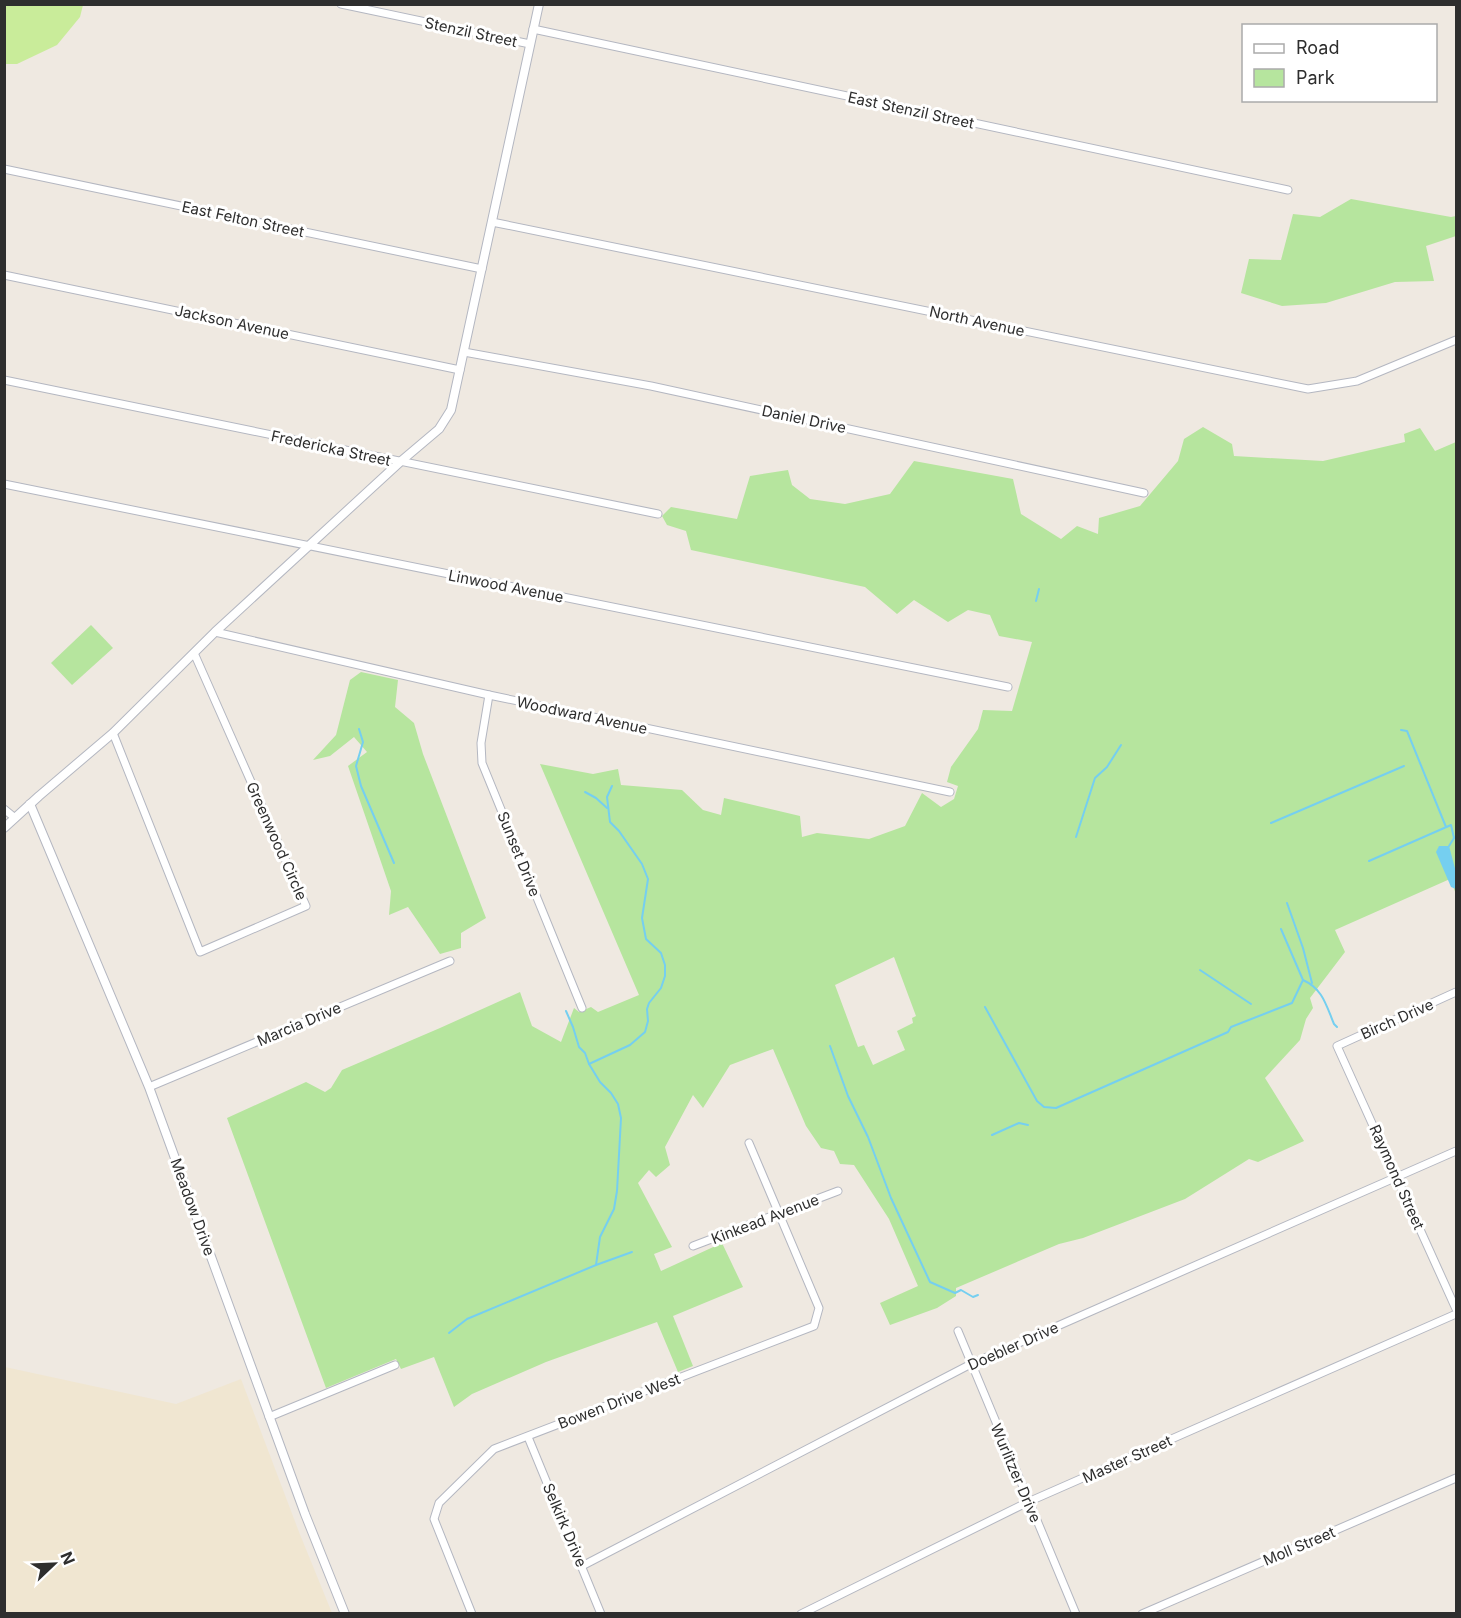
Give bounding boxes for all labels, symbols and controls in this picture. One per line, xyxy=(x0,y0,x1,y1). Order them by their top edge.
street label: Stenzil Street xyxy=(423,13,519,51)
legend xyxy=(1242,24,1437,102)
text: Road xyxy=(1296,37,1339,58)
text: Park xyxy=(1296,67,1335,88)
street label: East Stenzil Street xyxy=(846,87,976,133)
street label: East Felton Street xyxy=(180,197,306,241)
street label: Jackson Avenue xyxy=(173,301,291,343)
street label: North Avenue xyxy=(928,302,1026,340)
street label: Daniel Drive xyxy=(760,401,848,437)
street label: Fredericka Street xyxy=(269,426,393,470)
street label: Linwood Avenue xyxy=(447,566,565,606)
street label: Woodward Avenue xyxy=(515,692,649,738)
street label: Greenwood Circle xyxy=(242,779,312,903)
street label: Sunset Drive xyxy=(493,809,545,899)
street label: Birch Drive xyxy=(1358,995,1436,1043)
street label: Marcia Drive xyxy=(254,998,344,1050)
street label: Raymond Street xyxy=(1365,1122,1429,1233)
street label: Meadow Drive xyxy=(167,1156,219,1258)
street label: Kinkead Avenue xyxy=(708,1190,822,1248)
street label: Doebler Drive xyxy=(965,1318,1061,1374)
street label: Bowen Drive West xyxy=(555,1369,683,1433)
street label: Wurlitzer Drive xyxy=(987,1421,1045,1525)
street label: Master Street xyxy=(1079,1431,1175,1487)
street label: Selkirk Drive xyxy=(539,1480,591,1570)
street label: Moll Street xyxy=(1260,1522,1338,1570)
north arrow xyxy=(24,1534,84,1594)
text: N xyxy=(56,1549,79,1568)

